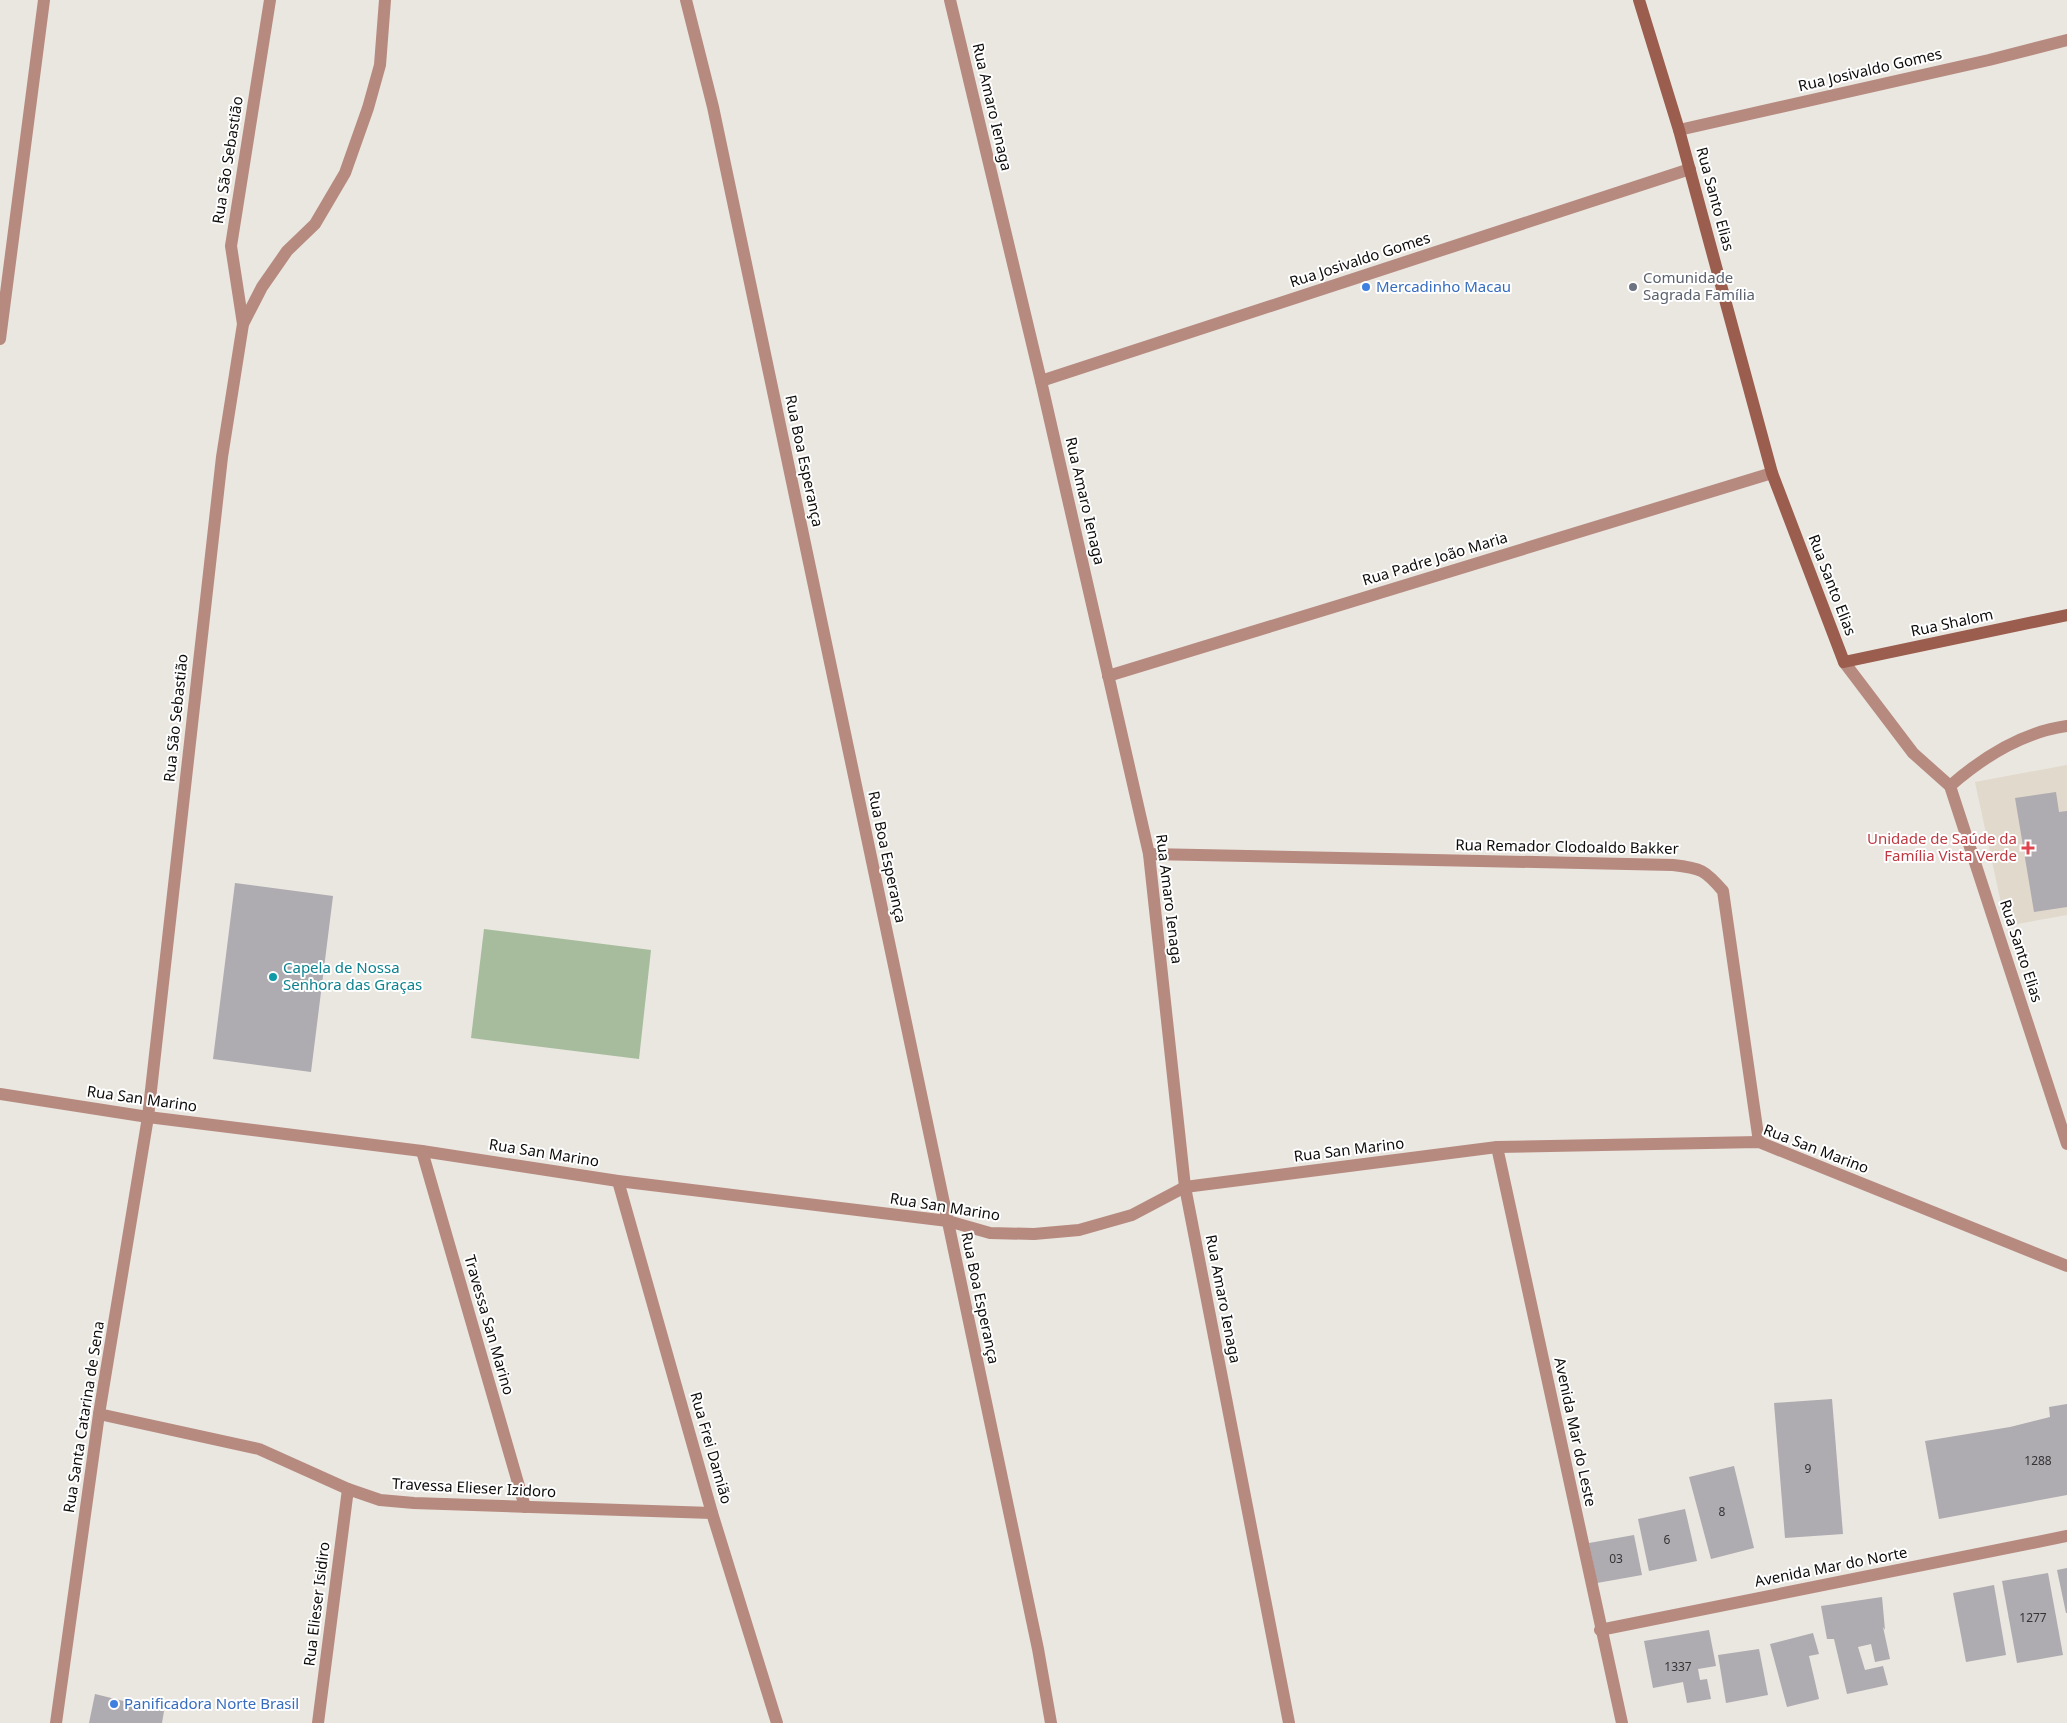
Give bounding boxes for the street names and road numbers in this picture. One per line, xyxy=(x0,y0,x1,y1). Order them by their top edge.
street label: Rua Amaro Ienaga xyxy=(969,41,1017,173)
street label: Rua Josivaldo Gomes xyxy=(1796,43,1944,95)
street label: Rua São Sebastião xyxy=(207,95,247,225)
street label: Rua Santo Elias xyxy=(1692,145,1739,253)
street label: Rua Josivaldo Gomes xyxy=(1287,227,1433,291)
street label: Rua Boa Esperança xyxy=(781,393,829,529)
street label: Rua Amaro Ienaga xyxy=(1062,435,1110,567)
street label: Rua Padre João Maria xyxy=(1360,526,1510,590)
street label: Rua Santo Elias xyxy=(1804,531,1861,638)
street label: Rua Shalom xyxy=(1909,604,1995,641)
street label: Rua São Sebastião xyxy=(158,653,192,783)
street label: Rua Boa Esperança xyxy=(864,789,912,925)
street label: Rua Amaro Ienaga xyxy=(1152,833,1188,965)
street label: Rua Remador Clodoaldo Bakker xyxy=(1455,834,1679,858)
street label: Rua Santo Elias xyxy=(1996,897,2048,1005)
street label: Rua San Marino xyxy=(86,1080,199,1116)
street label: Rua San Marino xyxy=(1761,1119,1872,1177)
street label: Rua San Marino xyxy=(1292,1132,1405,1166)
street label: Rua San Marino xyxy=(488,1133,601,1171)
street label: Rua San Marino xyxy=(889,1187,1002,1225)
street label: Rua Boa Esperança xyxy=(957,1230,1005,1366)
street label: Rua Amaro Ienaga xyxy=(1202,1233,1246,1365)
street label: Travessa San Marino xyxy=(460,1252,520,1397)
street label: Rua Santa Catarina de Sena xyxy=(58,1320,108,1514)
street label: Avenida Mar do Leste xyxy=(1550,1355,1602,1508)
street label: Rua Frei Damião xyxy=(686,1389,738,1506)
street label: Travessa Elieser Izidoro xyxy=(392,1473,557,1501)
street label: Rua Elieser Isidiro xyxy=(298,1540,334,1667)
street label: Avenida Mar do Norte xyxy=(1753,1541,1909,1591)

